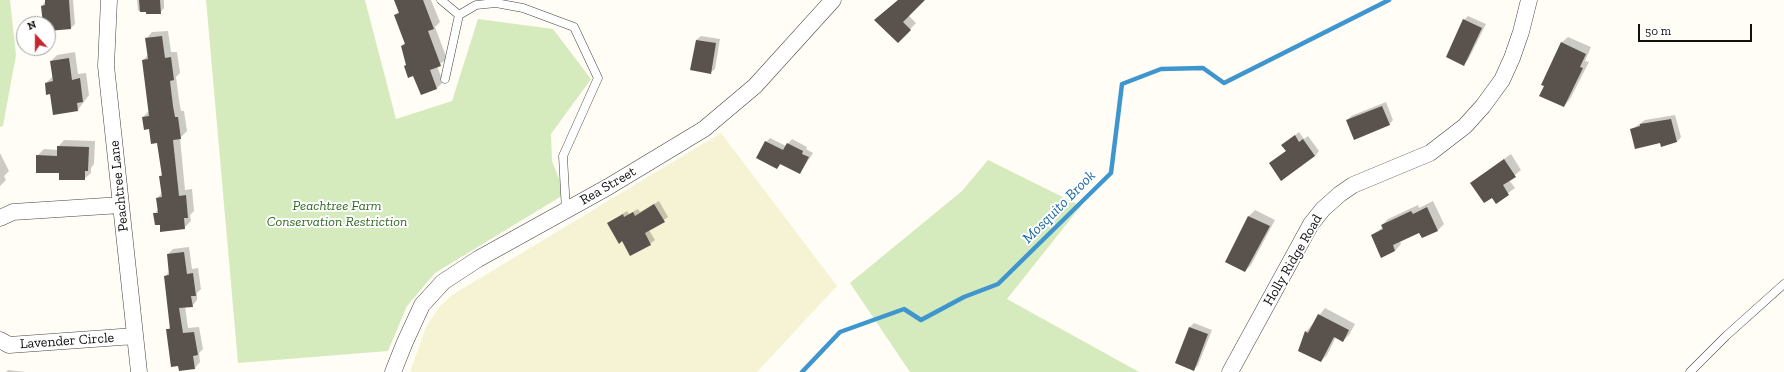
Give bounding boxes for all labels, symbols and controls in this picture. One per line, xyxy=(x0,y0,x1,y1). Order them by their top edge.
north arrow xyxy=(16,16,56,56)
scale bar xyxy=(1640,16,1754,42)
text: N xyxy=(26,18,38,33)
text: 50 m xyxy=(1645,24,1671,38)
street label: Peachtree Lane xyxy=(106,139,132,233)
street label: Rea Street xyxy=(577,163,639,209)
water label: Mosquito Brook xyxy=(1019,167,1099,247)
park label: Peachtree Farm Conservation Restriction xyxy=(267,198,407,230)
street label: Holly Ridge Road xyxy=(1260,211,1326,309)
street label: Lavender Circle xyxy=(19,329,115,353)

